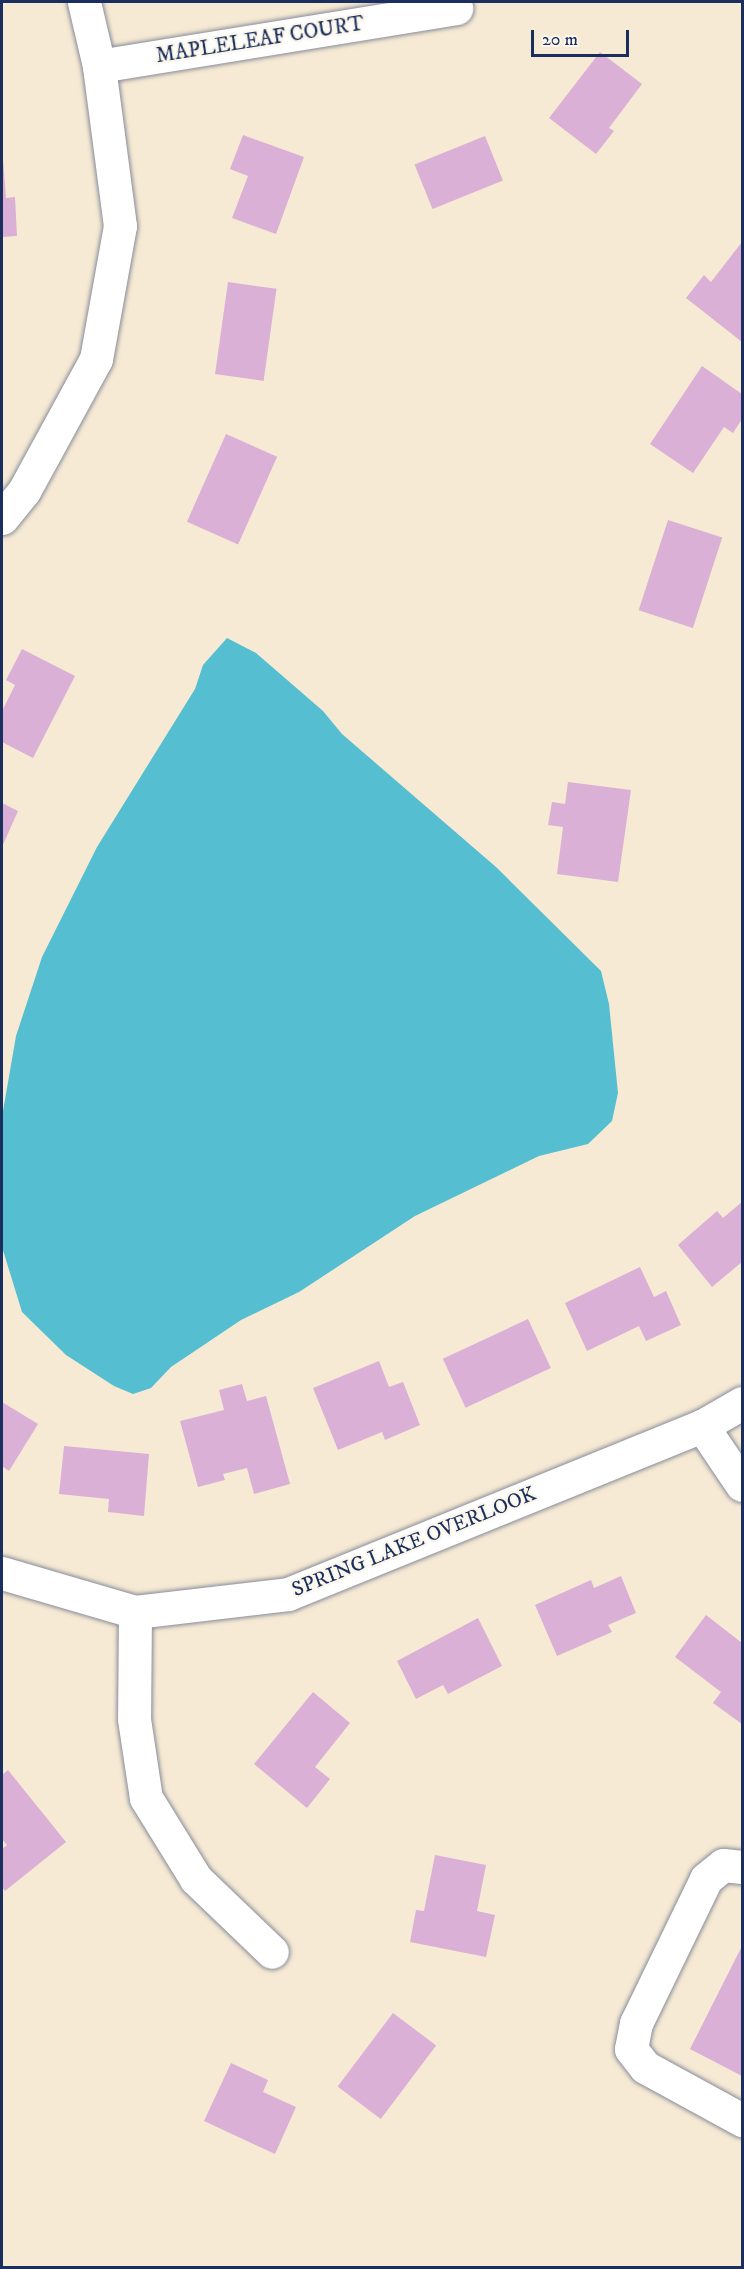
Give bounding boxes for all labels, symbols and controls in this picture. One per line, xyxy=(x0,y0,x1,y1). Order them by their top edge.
street label: MAPLELEAF COURT xyxy=(154,11,366,69)
scale bar xyxy=(534,18,632,56)
text: 20 m xyxy=(542,29,578,51)
street label: SPRING LAKE OVERLOOK xyxy=(288,1481,540,1603)

